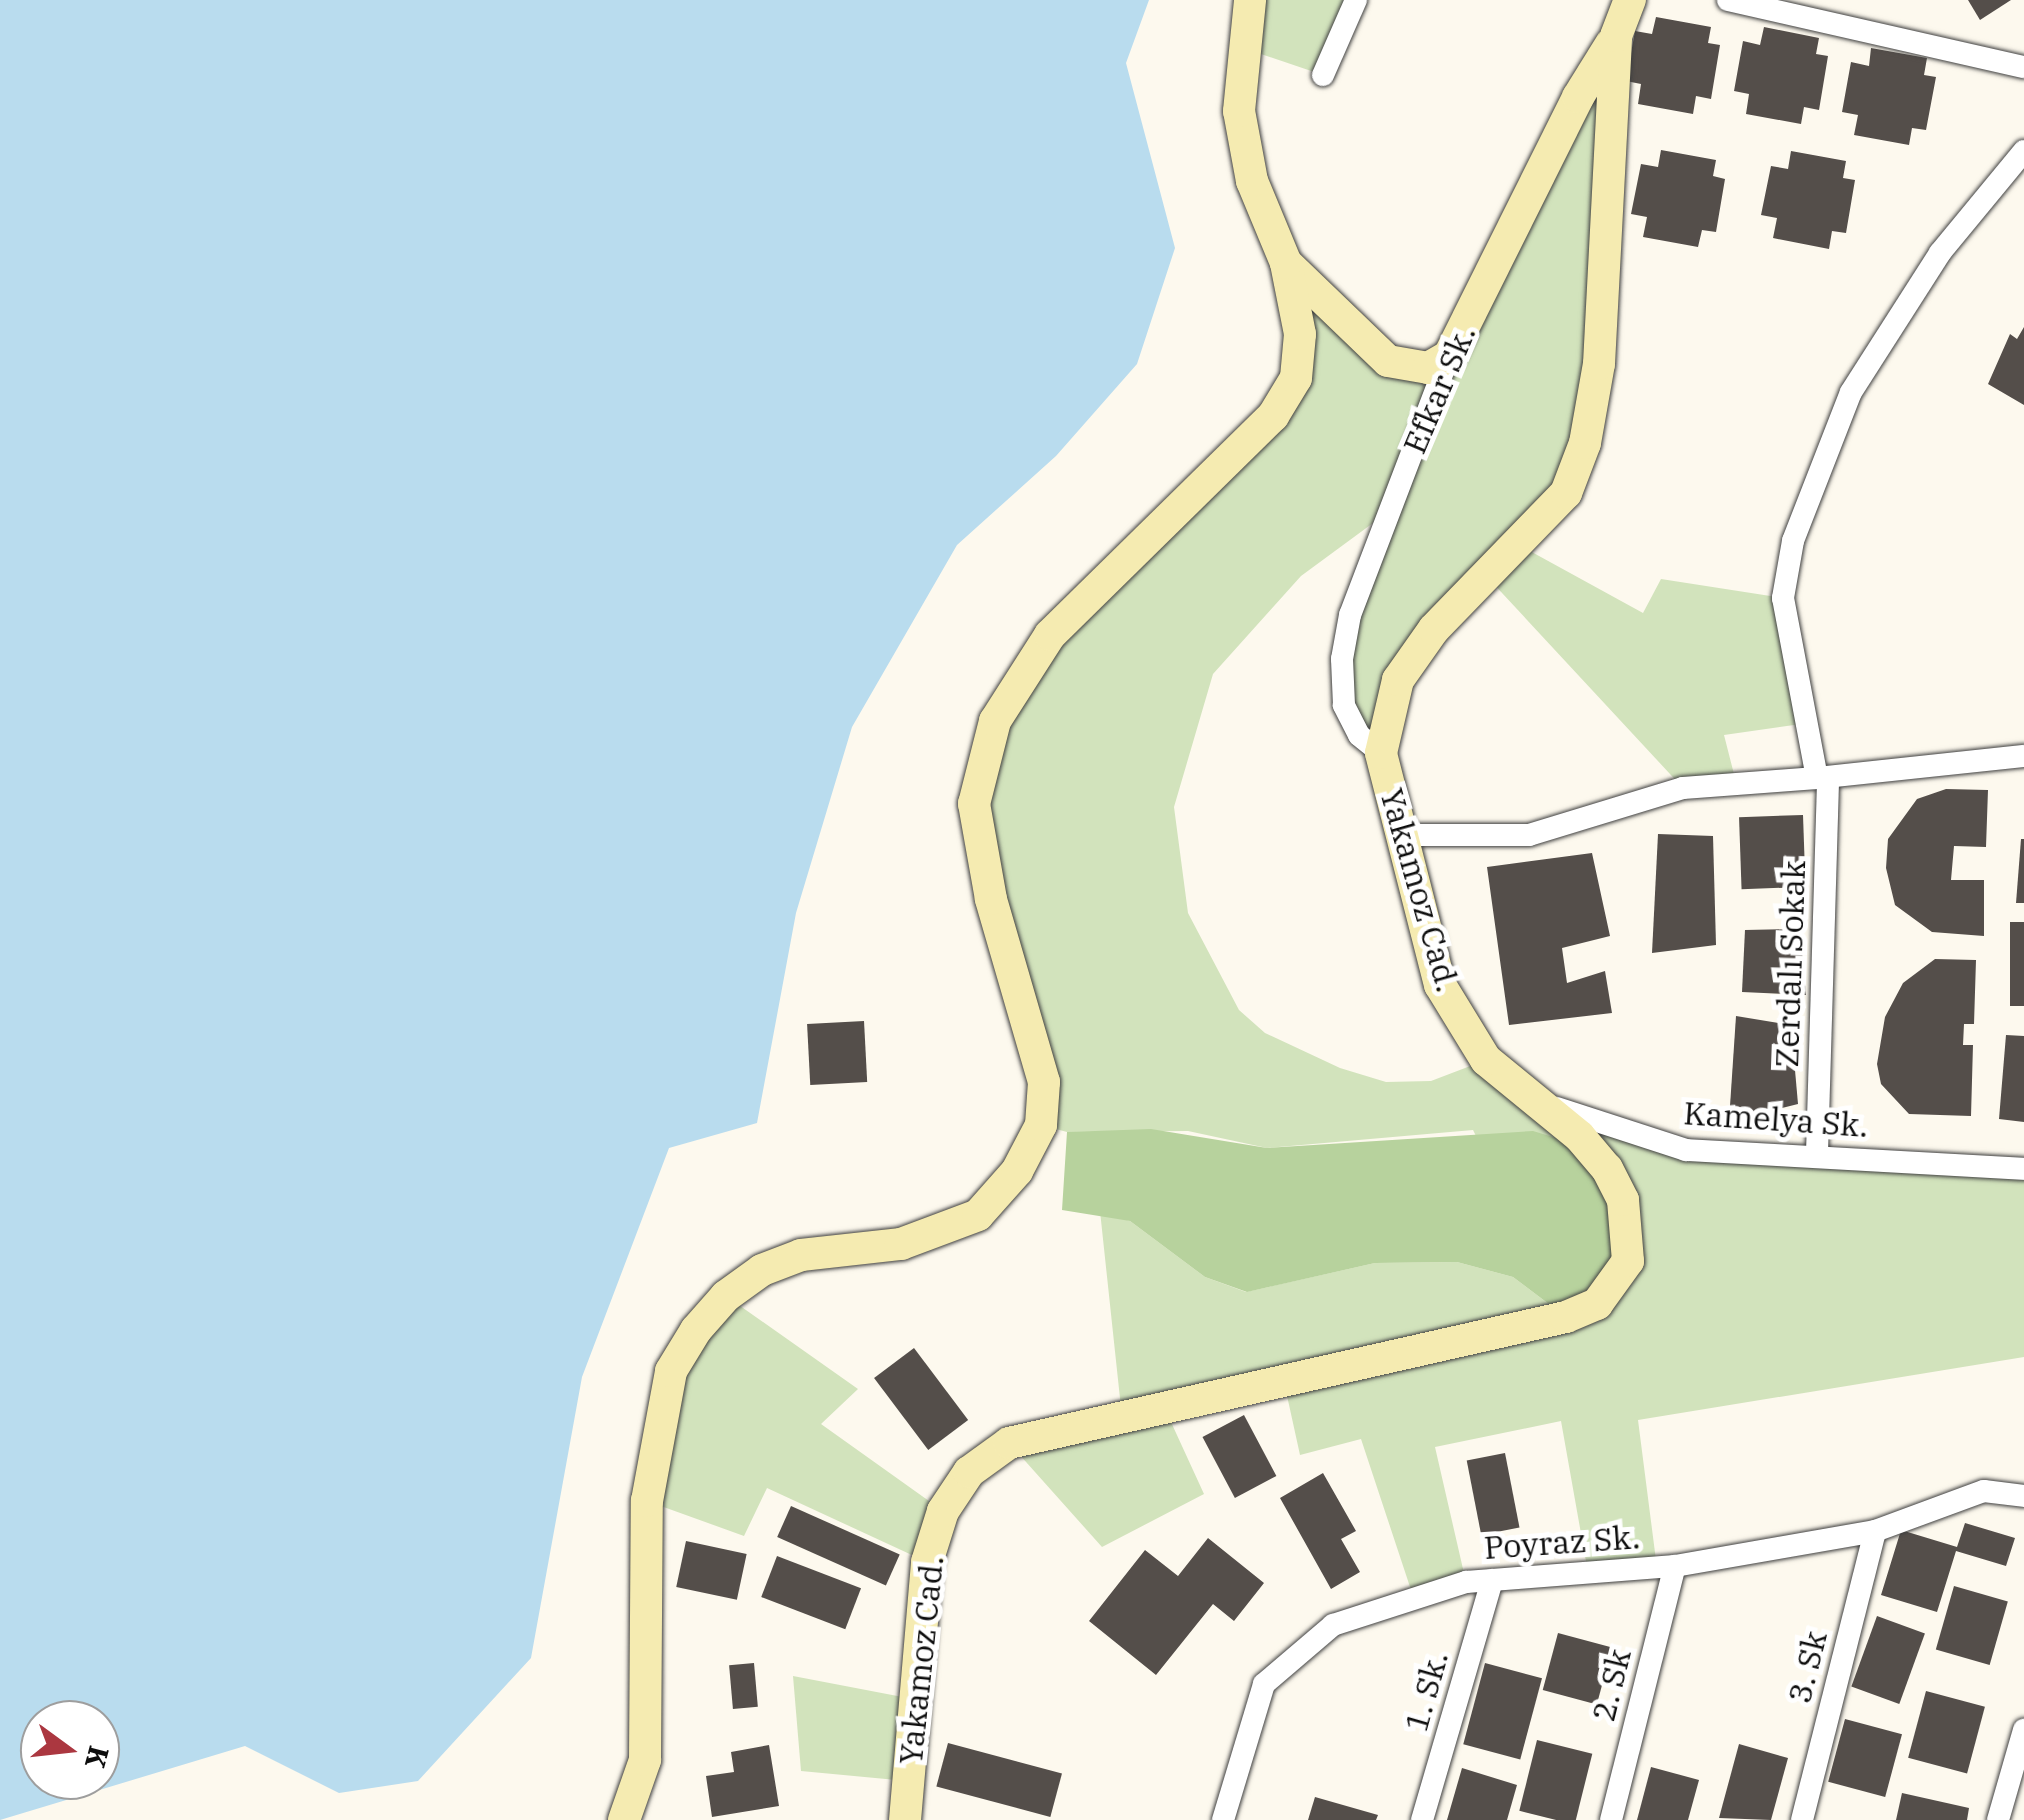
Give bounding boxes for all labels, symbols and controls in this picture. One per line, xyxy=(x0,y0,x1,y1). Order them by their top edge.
street label: Efkar Sk. xyxy=(1395,319,1483,459)
street label: Yakamoz Cad. xyxy=(1373,784,1467,996)
street label: Zerdalı Sokak xyxy=(1767,860,1813,1068)
street label: Kamelya Sk. xyxy=(1682,1093,1870,1145)
street label: Poyraz Sk. xyxy=(1483,1517,1641,1567)
street label: Yakamoz Cad. xyxy=(891,1554,951,1766)
street label: 3. Sk xyxy=(1780,1627,1834,1707)
street label: 2. Sk xyxy=(1584,1645,1638,1725)
street label: 1. Sk. xyxy=(1396,1646,1456,1736)
north arrow xyxy=(20,1700,120,1800)
text: K xyxy=(77,1742,118,1773)

